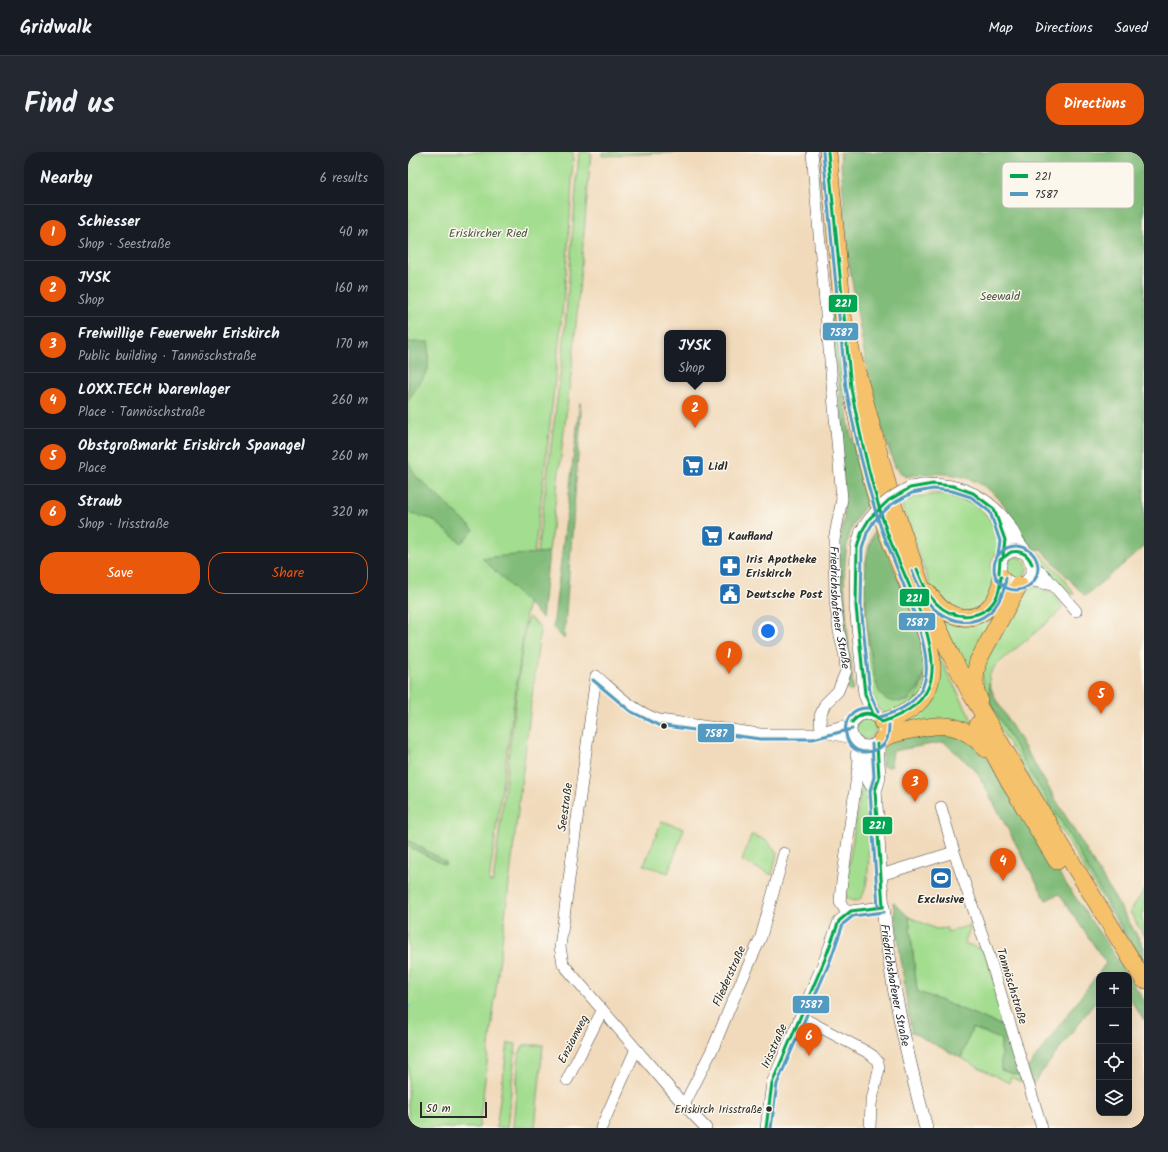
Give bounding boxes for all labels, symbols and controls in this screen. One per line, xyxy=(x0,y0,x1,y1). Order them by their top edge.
text: Gridwalk xyxy=(20,13,91,43)
text: Map xyxy=(988,17,1013,39)
text: Directions xyxy=(1035,17,1093,39)
text: Saved xyxy=(1115,17,1148,39)
text: Find us xyxy=(24,82,115,127)
button: Directions xyxy=(1046,83,1144,125)
legend xyxy=(1002,162,1134,208)
text: Nearby xyxy=(40,165,92,192)
text: 6 results xyxy=(320,168,368,189)
text: 221 xyxy=(1035,168,1051,186)
text: 7587 xyxy=(1035,186,1059,204)
text: Schiesser xyxy=(78,210,140,234)
text: 1 xyxy=(51,222,55,243)
text: 40 m xyxy=(339,222,368,243)
park label: Eriskircher Ried xyxy=(449,224,528,243)
text: Shop · Seestraße xyxy=(78,234,171,255)
text: JYSK xyxy=(78,266,111,290)
text: 2 xyxy=(49,278,57,299)
text: 160 m xyxy=(335,278,368,299)
park label: Seewald xyxy=(980,287,1021,306)
text: Shop xyxy=(78,290,104,311)
line badge: 221 xyxy=(828,294,858,313)
text: 221 xyxy=(835,295,852,313)
text: Freiwillige Feuerwehr Eriskirch xyxy=(78,322,280,346)
line badge: 7587 xyxy=(822,322,859,341)
text: 7587 xyxy=(830,324,853,342)
popup xyxy=(664,330,726,382)
text: 3 xyxy=(49,334,57,355)
text: 170 m xyxy=(336,334,368,355)
text: JYSK xyxy=(678,334,712,358)
text: Public building · Tannöschstraße xyxy=(78,346,256,367)
text: Shop xyxy=(678,358,704,379)
text: LOXX.TECH Warenlager xyxy=(78,378,230,402)
text: 4 xyxy=(49,390,57,411)
text: 260 m xyxy=(331,390,368,411)
pin: 2 xyxy=(682,395,708,428)
text: Place · Tannöschstraße xyxy=(78,402,205,423)
text: Obstgroßmarkt Eriskirch Spanagel xyxy=(78,434,305,458)
text: 5 xyxy=(50,446,56,467)
text: 260 m xyxy=(331,446,368,467)
supermarket icon: Lidl xyxy=(680,453,706,479)
place label: Lidl xyxy=(708,457,728,476)
text: Place xyxy=(78,458,106,479)
text: Straub xyxy=(78,490,122,514)
text: 6 xyxy=(49,502,57,523)
text: 320 m xyxy=(331,502,368,523)
text: Shop · Irisstraße xyxy=(78,514,169,535)
supermarket icon: Kaufland xyxy=(699,523,725,549)
place label: Kaufland xyxy=(728,527,773,546)
street label: Friedrichshafener Straße xyxy=(824,546,855,670)
place label: Iris Apotheke Eriskirch xyxy=(746,550,817,583)
button: Save xyxy=(40,552,200,594)
button: Share xyxy=(208,552,368,594)
pharmacy icon: Iris Apotheke Eriskirch xyxy=(717,553,743,579)
public building icon: Deutsche Post xyxy=(717,581,743,607)
place label: Deutsche Post xyxy=(746,585,823,604)
line badge: 221 xyxy=(899,588,930,607)
text: 221 xyxy=(906,590,923,608)
line badge: 7587 xyxy=(898,612,936,631)
text: 7587 xyxy=(906,614,929,632)
your location xyxy=(758,621,778,641)
pin: 1 xyxy=(716,641,742,674)
pin: 5 xyxy=(1088,681,1114,714)
unlabelled marker xyxy=(659,721,669,731)
line badge: 7587 xyxy=(697,723,735,743)
text: 7587 xyxy=(705,725,728,743)
pin: 3 xyxy=(902,769,928,802)
street label: Seestraße xyxy=(553,781,578,833)
line badge: 221 xyxy=(862,816,893,835)
text: 221 xyxy=(869,817,886,835)
pin: 4 xyxy=(990,848,1016,881)
sports icon: Exclusive xyxy=(928,865,954,891)
place label: Exclusive xyxy=(918,890,965,909)
street label: Friedrichshafener Straße xyxy=(875,923,915,1049)
street label: Fliederstraße xyxy=(708,942,752,1010)
street label: Tannöschstraße xyxy=(991,946,1032,1027)
map controls xyxy=(1096,972,1132,1116)
button: + xyxy=(1096,972,1132,1008)
line badge: 7587 xyxy=(792,995,830,1014)
text: 7587 xyxy=(800,996,823,1014)
button: − xyxy=(1096,1008,1132,1044)
street label: Enzianweg xyxy=(553,1011,594,1067)
street label: Irisstraße xyxy=(756,1020,793,1072)
pin: 6 xyxy=(796,1023,822,1056)
button: locate xyxy=(1096,1044,1132,1080)
button: layers xyxy=(1096,1080,1132,1116)
scale bar xyxy=(420,1100,487,1119)
text: 50 m xyxy=(426,1100,451,1118)
place label: Eriskirch Irisstraße xyxy=(675,1101,762,1119)
marker: Eriskirch Irisstraße xyxy=(764,1104,774,1114)

